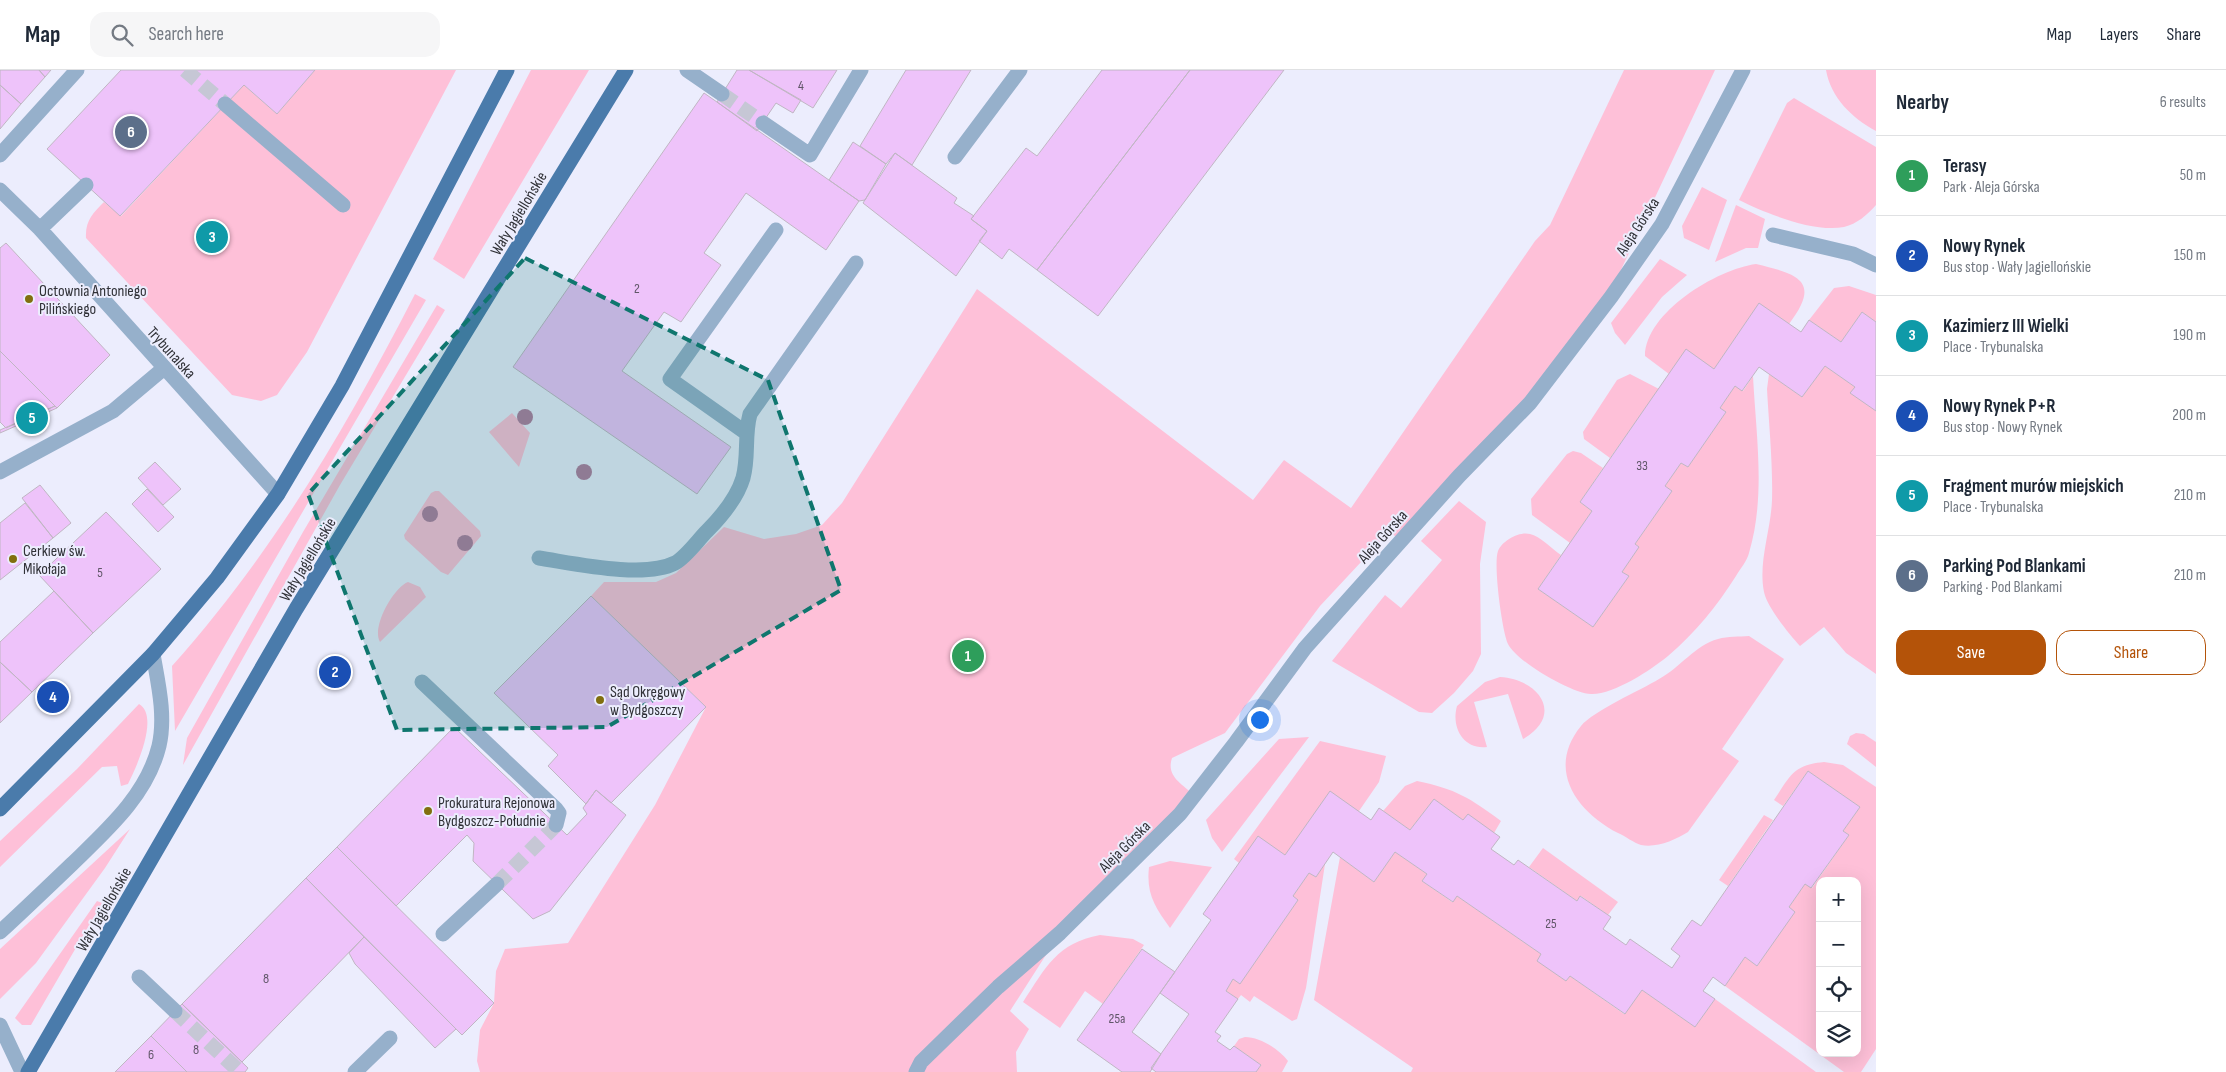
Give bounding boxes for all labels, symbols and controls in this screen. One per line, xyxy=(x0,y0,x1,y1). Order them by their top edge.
search box xyxy=(90,12,440,57)
text: Map xyxy=(25,20,60,49)
icon: search xyxy=(108,21,136,49)
text: Search here xyxy=(148,23,224,46)
text: Map xyxy=(2047,24,2072,45)
text: Layers xyxy=(2100,24,2139,45)
text: Share xyxy=(2167,24,2201,45)
house number: 4 xyxy=(798,77,804,94)
text: Nearby xyxy=(1896,90,1949,115)
text: 6 results xyxy=(2160,93,2206,112)
pin: 6 xyxy=(115,113,147,151)
text: Terasy xyxy=(1943,155,1987,178)
text: 1 xyxy=(1909,166,1915,185)
text: 50 m xyxy=(2180,166,2206,185)
street label: Wały Jagiellońskie xyxy=(487,169,552,259)
text: Park · Aleja Górska xyxy=(1943,178,2040,197)
street label: Aleja Górska xyxy=(1612,194,1664,260)
pin: 3 xyxy=(196,218,228,256)
text: Nowy Rynek xyxy=(1943,235,2025,258)
text: 2 xyxy=(1908,246,1916,265)
text: 150 m xyxy=(2174,246,2206,265)
text: Bus stop · Wały Jagiellońskie xyxy=(1943,258,2091,277)
house number: 2 xyxy=(634,280,640,297)
place label: Octownia Antoniego Pilińskiego xyxy=(39,282,147,319)
marker: Octownia Antoniego Pilińskiego xyxy=(23,293,35,305)
text: Kazimierz III Wielki xyxy=(1943,315,2069,338)
street label: Trybunalska xyxy=(143,323,199,383)
text: 3 xyxy=(1908,326,1916,345)
text: 190 m xyxy=(2173,326,2206,345)
text: Place · Trybunalska xyxy=(1943,338,2043,357)
text: Nowy Rynek P+R xyxy=(1943,395,2056,418)
pin: 5 xyxy=(16,399,48,437)
text: 4 xyxy=(1908,406,1916,425)
text: 200 m xyxy=(2172,406,2206,425)
text: Bus stop · Nowy Rynek xyxy=(1943,418,2062,437)
house number: 33 xyxy=(1636,457,1648,474)
text: Fragment murów miejskich xyxy=(1943,475,2124,498)
text: 5 xyxy=(1908,486,1916,505)
text: 210 m xyxy=(2174,486,2206,505)
text: Place · Trybunalska xyxy=(1943,498,2043,517)
street label: Aleja Górska xyxy=(1354,506,1412,568)
street label: Wały Jagiellońskie xyxy=(276,515,341,605)
place label: Cerkiew św. Mikołaja xyxy=(23,542,86,579)
marker: Cerkiew św. Mikołaja xyxy=(7,553,19,565)
text: Parking Pod Blankami xyxy=(1943,555,2086,578)
house number: 5 xyxy=(97,564,103,581)
text: 6 xyxy=(1908,566,1916,585)
text: 210 m xyxy=(2174,566,2206,585)
text: Parking · Pod Blankami xyxy=(1943,578,2062,597)
button: Save xyxy=(1896,630,2046,675)
button: Share xyxy=(2056,630,2206,675)
pin: 1 xyxy=(952,637,984,675)
pin: 2 xyxy=(319,653,351,691)
pin: 4 xyxy=(37,678,69,716)
place label: Sąd Okręgowy w Bydgoszczy xyxy=(610,683,685,720)
marker: Sąd Okręgowy w Bydgoszczy xyxy=(594,694,606,706)
your location xyxy=(1247,707,1273,733)
place label: Prokuratura Rejonowa Bydgoszcz-Południe xyxy=(438,794,555,831)
marker: Prokuratura Rejonowa Bydgoszcz-Południe xyxy=(422,805,434,817)
street label: Aleja Górska xyxy=(1095,817,1155,877)
street label: Wały Jagiellońskie xyxy=(73,864,136,955)
map controls xyxy=(1816,877,1861,1057)
button: + xyxy=(1816,877,1861,922)
house number: 25 xyxy=(1545,915,1557,932)
button: − xyxy=(1816,922,1861,967)
button: locate xyxy=(1816,967,1861,1012)
house number: 8 xyxy=(263,970,269,987)
house number: 25a xyxy=(1109,1010,1125,1027)
button: layers xyxy=(1816,1012,1861,1057)
house number: 8 xyxy=(193,1041,199,1058)
house number: 6 xyxy=(148,1046,154,1063)

